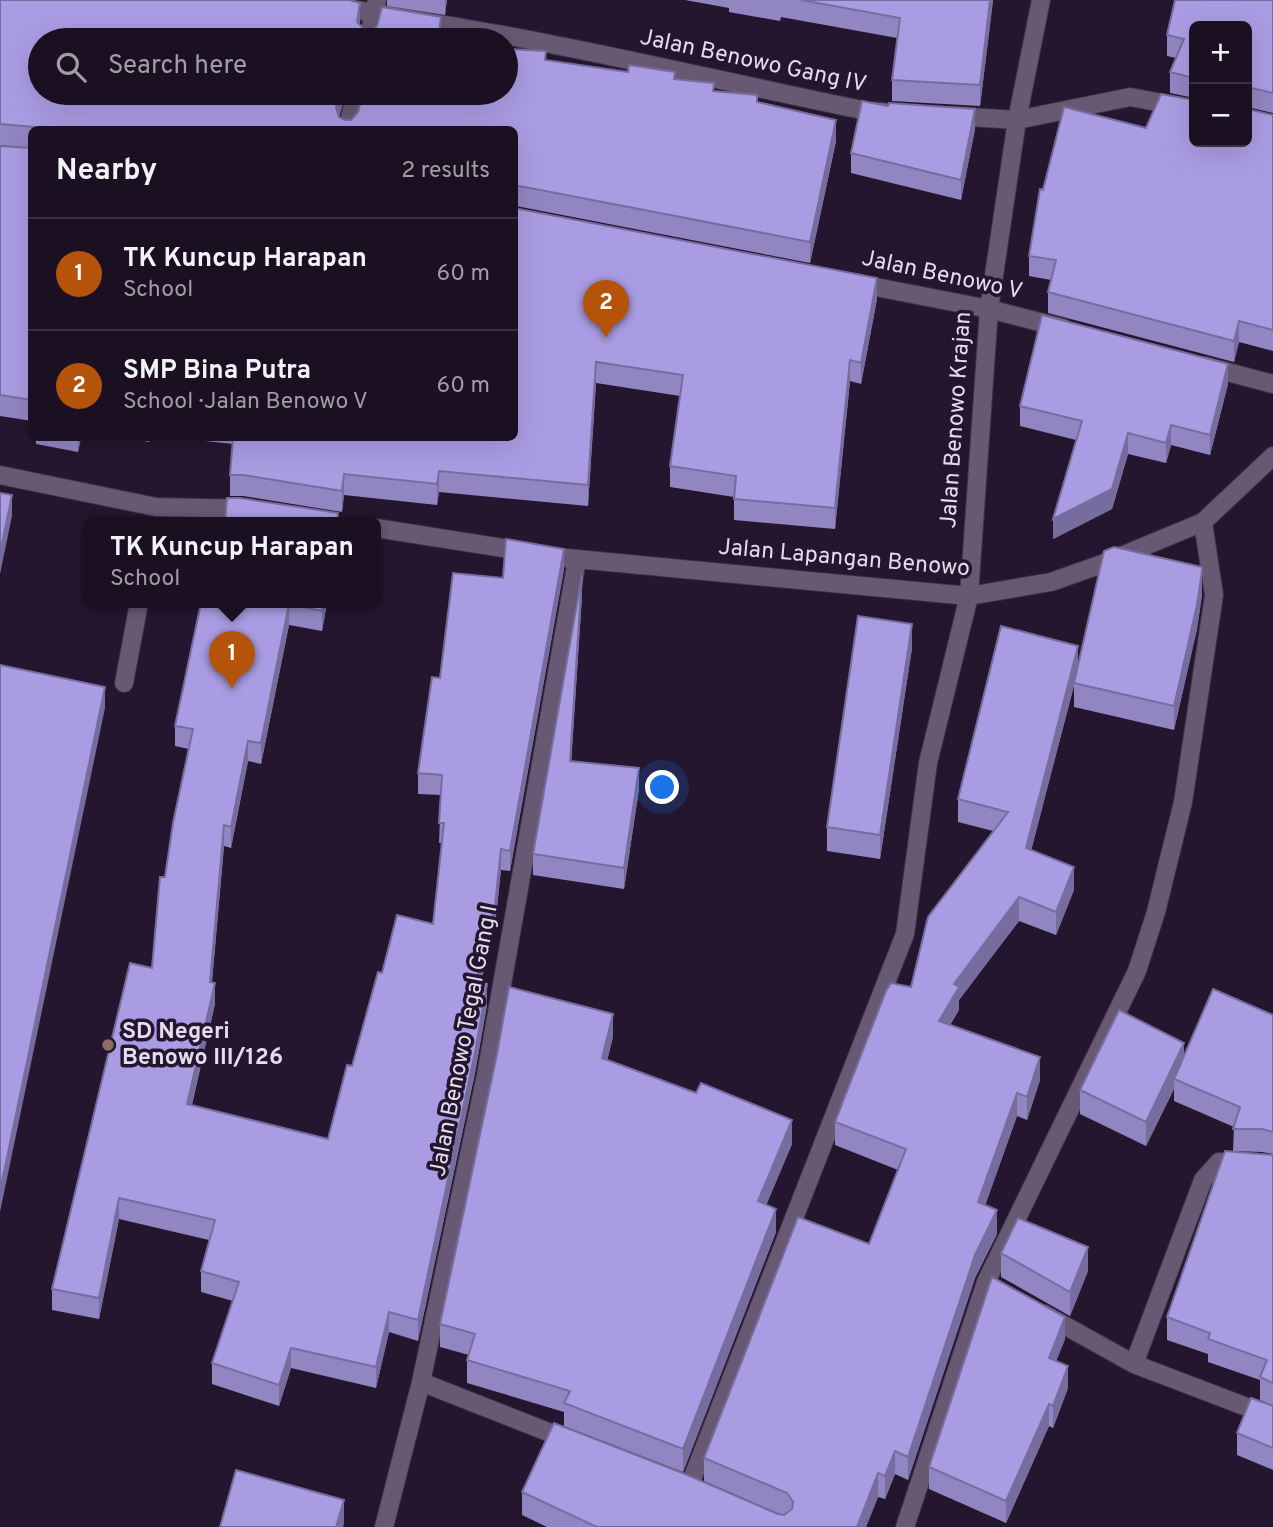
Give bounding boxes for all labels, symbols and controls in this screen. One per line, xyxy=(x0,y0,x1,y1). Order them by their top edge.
map controls xyxy=(1189,21,1252,147)
button: + xyxy=(1189,21,1252,84)
street label: Jalan Benowo Gang IV xyxy=(637,24,869,100)
search box xyxy=(28,28,518,105)
icon: search xyxy=(52,48,90,86)
text: Search here xyxy=(108,50,247,83)
button: − xyxy=(1189,84,1252,147)
text: Nearby xyxy=(56,153,157,190)
text: 2 results xyxy=(401,157,490,186)
text: TK Kuncup Harapan xyxy=(123,243,367,276)
street label: Jalan Benowo V xyxy=(859,245,1025,307)
text: 1 xyxy=(74,260,84,289)
text: 60 m xyxy=(437,260,490,289)
text: School xyxy=(123,276,193,305)
pin: 2 xyxy=(583,280,629,338)
street label: Jalan Benowo Krajan xyxy=(935,311,979,529)
text: SMP Bina Putra xyxy=(123,355,311,388)
text: 2 xyxy=(72,372,86,401)
text: 60 m xyxy=(437,372,490,401)
text: School · Jalan Benowo V xyxy=(123,388,368,417)
popup xyxy=(83,517,381,608)
text: TK Kuncup Harapan xyxy=(110,532,354,565)
street label: Jalan Lapangan Benowo xyxy=(717,534,971,584)
text: School xyxy=(110,565,180,594)
pin: 1 xyxy=(209,631,255,689)
your location xyxy=(645,770,679,804)
street label: Jalan Benowo Tegal Gang I xyxy=(424,903,506,1179)
place label: SD Negeri Benowo III/126 xyxy=(122,1018,283,1073)
marker: SD Negeri Benowo III/126 xyxy=(100,1037,116,1053)

